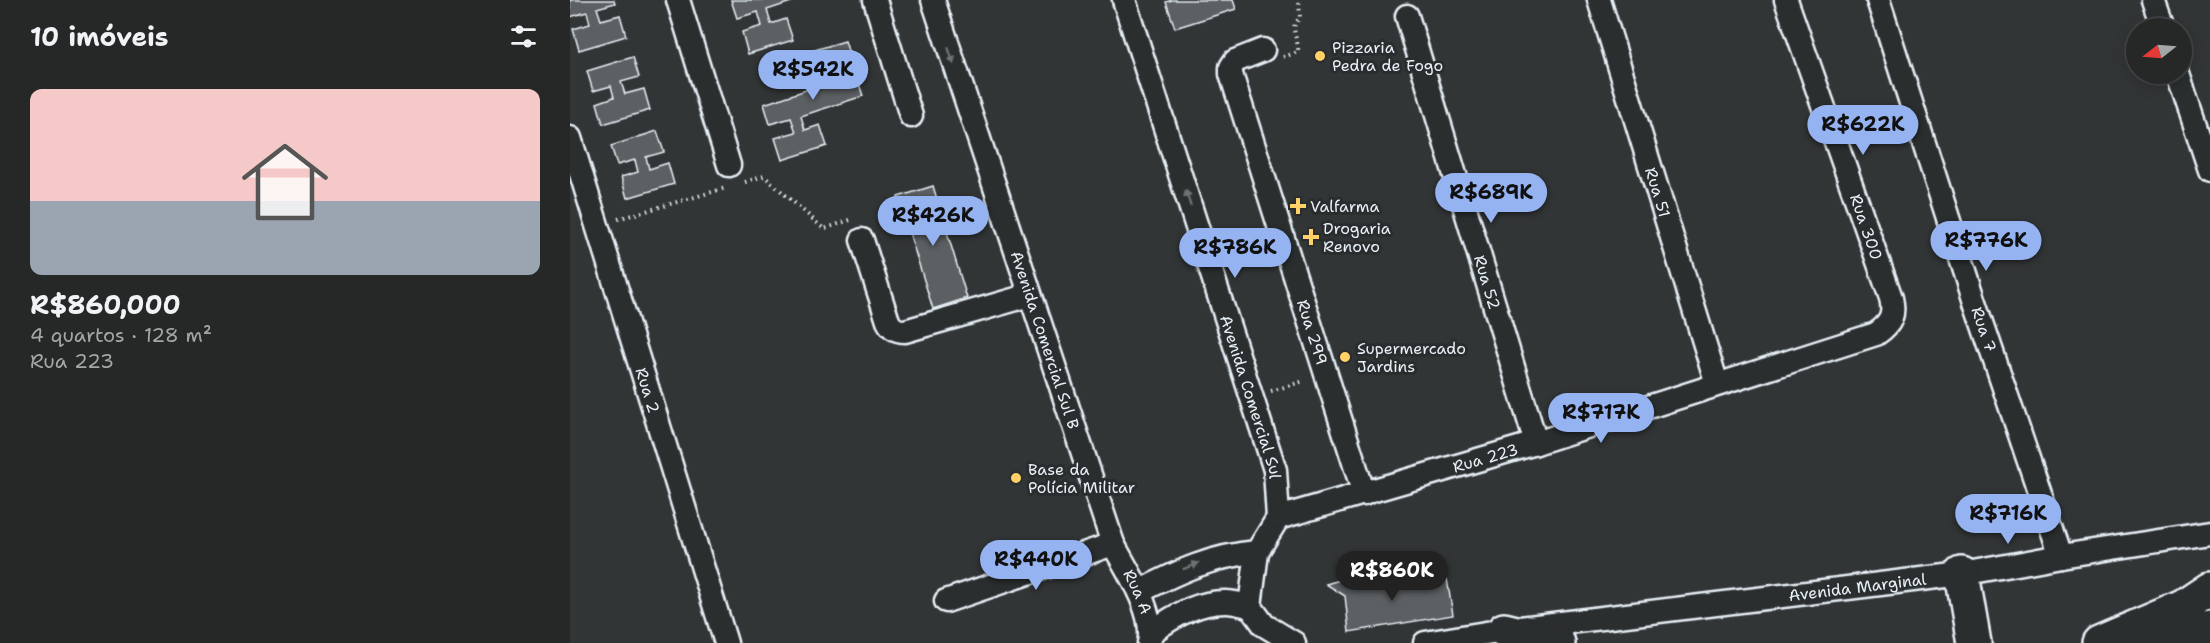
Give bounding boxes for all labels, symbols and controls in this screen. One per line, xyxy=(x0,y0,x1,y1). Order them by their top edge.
north arrow xyxy=(2126,18,2192,84)
map controls xyxy=(2126,18,2192,84)
text: 10 imóveis xyxy=(30,19,168,54)
icon: filters xyxy=(507,20,540,53)
place label: Pizzaria Pedra de Fogo xyxy=(1332,37,1443,76)
one-way arrow xyxy=(947,47,957,65)
marker: Pizzaria Pedra de Fogo xyxy=(1313,49,1327,63)
pin: R$542K xyxy=(764,50,862,101)
text: R$542K xyxy=(772,56,854,82)
pin: R$622K xyxy=(1814,105,1912,156)
text: R$622K xyxy=(1821,111,1905,137)
icon: home xyxy=(231,128,339,236)
street label: Rua 51 xyxy=(1641,165,1676,220)
pin: R$689K xyxy=(1442,173,1540,224)
text: R$689K xyxy=(1449,179,1533,205)
one-way arrow xyxy=(1182,189,1192,207)
street label: Rua 300 xyxy=(1845,191,1887,263)
pin: R$426K xyxy=(884,196,982,247)
place label: Valfarma xyxy=(1310,196,1380,217)
marker: Valfarma xyxy=(1291,199,1305,213)
text: R$426K xyxy=(892,202,974,228)
place label: Drogaria Renovo xyxy=(1323,218,1391,257)
pin: R$776K xyxy=(1937,221,2035,272)
text: R$776K xyxy=(1944,227,2028,253)
pin: R$786K xyxy=(1186,228,1284,279)
marker: Drogaria Renovo xyxy=(1304,230,1318,244)
text: R$786K xyxy=(1193,234,1277,260)
street label: Avenida Comercial Sul B xyxy=(1006,248,1085,432)
street label: Rua 52 xyxy=(1469,253,1505,312)
text: R$860,000 xyxy=(30,287,181,322)
street label: Rua 299 xyxy=(1293,297,1333,367)
street label: Rua 7 xyxy=(1967,304,2002,355)
street label: Avenida Comercial Sul xyxy=(1215,312,1286,480)
text: 4 quartos · 128 m² xyxy=(30,322,212,348)
place label: Supermercado Jardins xyxy=(1357,338,1466,377)
text: Rua 223 xyxy=(30,348,114,374)
marker: Supermercado Jardins xyxy=(1338,350,1352,364)
street label: Rua 2 xyxy=(631,365,665,416)
pin: R$717K xyxy=(1552,393,1650,444)
text: R$717K xyxy=(1562,399,1640,425)
street label: Rua 223 xyxy=(1450,438,1521,477)
place label: Base da Polícia Militar xyxy=(1028,459,1135,498)
marker: Base da Polícia Militar xyxy=(1009,471,1023,485)
pin: R$716K xyxy=(1959,494,2057,545)
text: R$716K xyxy=(1969,500,2047,526)
pin: R$440K xyxy=(987,540,1085,591)
text: R$440K xyxy=(994,546,1078,572)
pin: R$860K xyxy=(1343,551,1441,602)
text: R$860K xyxy=(1350,557,1434,583)
one-way arrow xyxy=(1183,561,1201,571)
street label: Rua A xyxy=(1119,566,1157,617)
street label: Avenida Marginal xyxy=(1787,568,1928,606)

